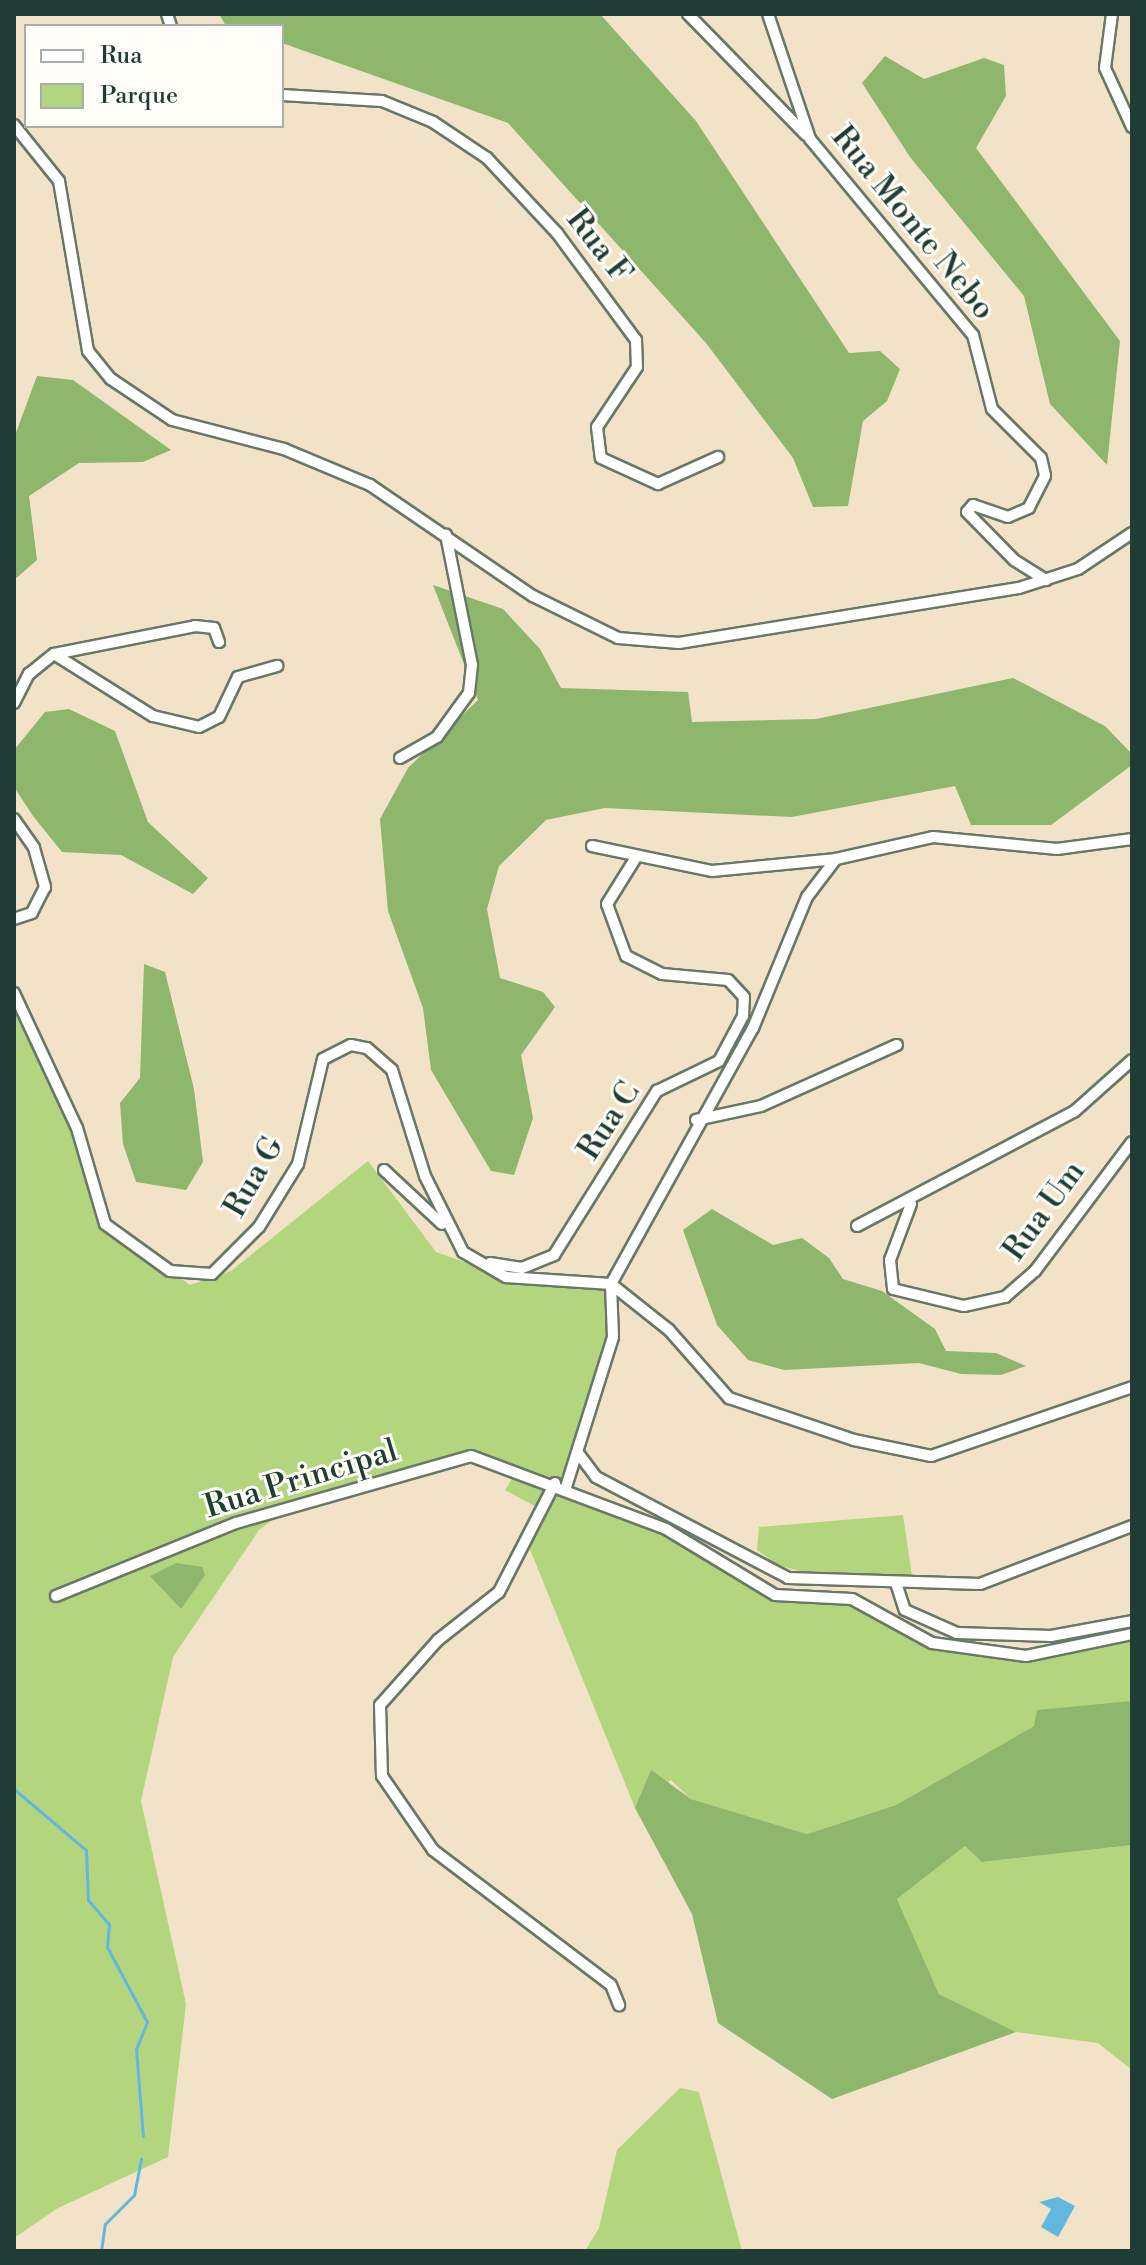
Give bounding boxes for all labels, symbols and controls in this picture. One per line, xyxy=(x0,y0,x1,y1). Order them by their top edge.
legend xyxy=(24,24,284,128)
text: Rua xyxy=(100,41,142,71)
text: Parque xyxy=(100,81,178,111)
street label: Rua Monte Nebo xyxy=(823,118,1003,328)
street label: Rua F xyxy=(558,201,640,291)
street label: Rua C xyxy=(570,1075,648,1167)
street label: Rua G xyxy=(216,1130,292,1224)
street label: Rua Um xyxy=(995,1154,1093,1268)
street label: Rua Principal xyxy=(200,1431,402,1527)

